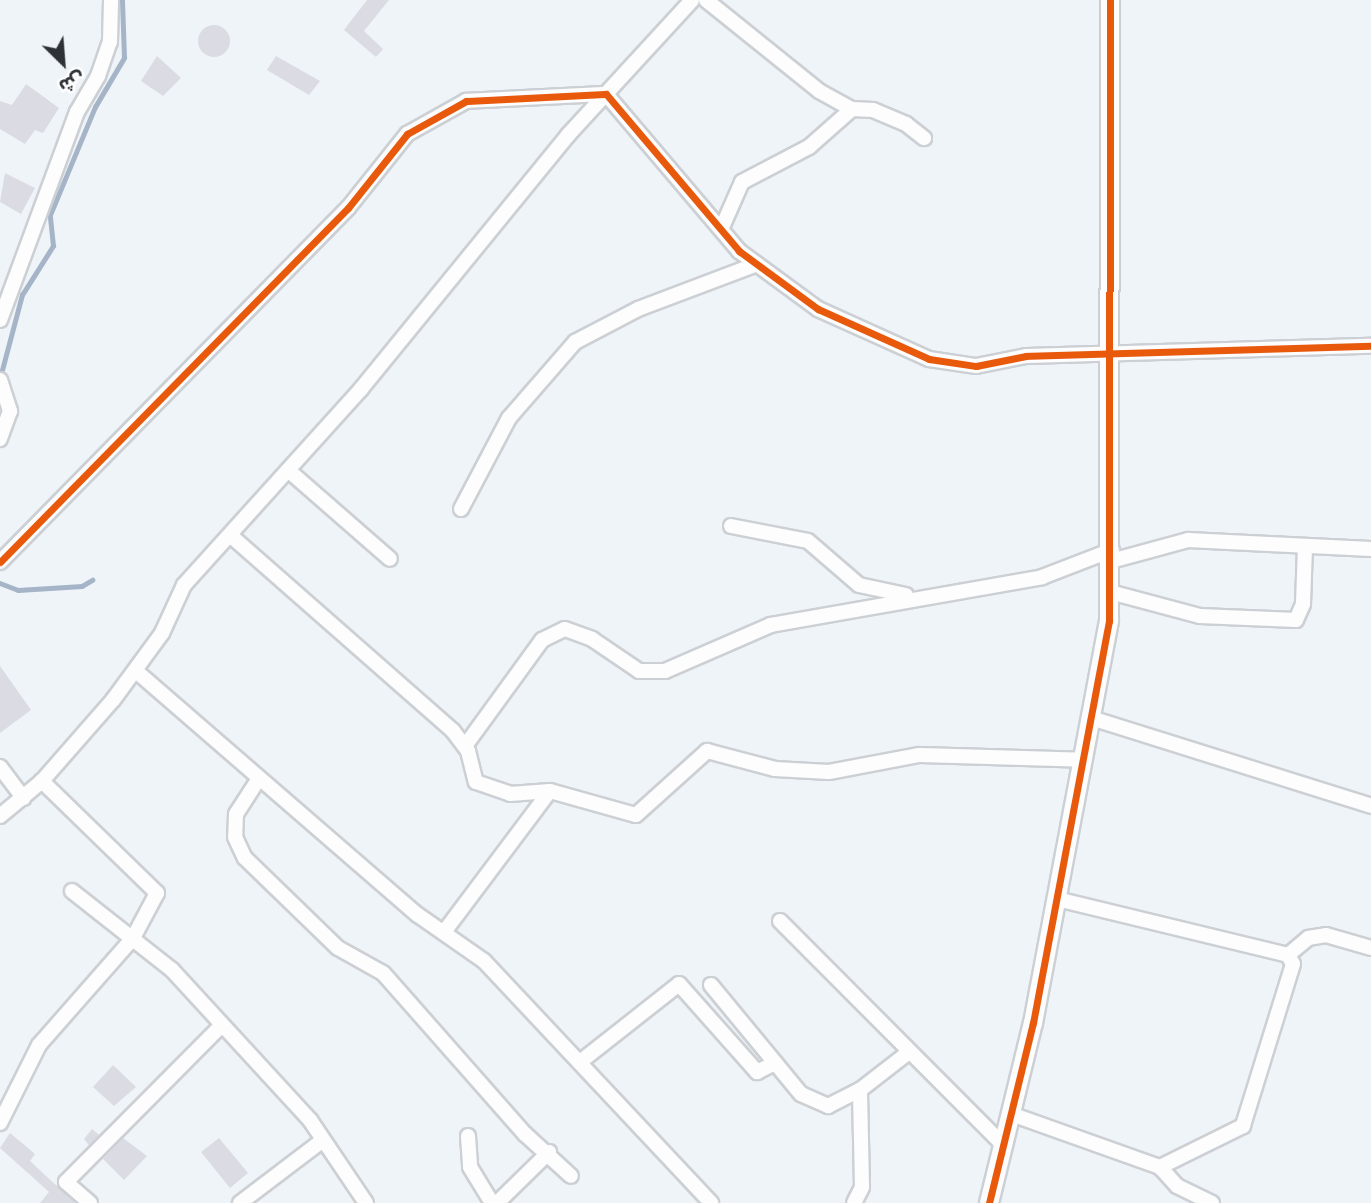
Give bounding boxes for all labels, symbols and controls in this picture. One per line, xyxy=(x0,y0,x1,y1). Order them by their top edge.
north arrow xyxy=(28,28,98,98)
text: ش xyxy=(56,67,88,98)

